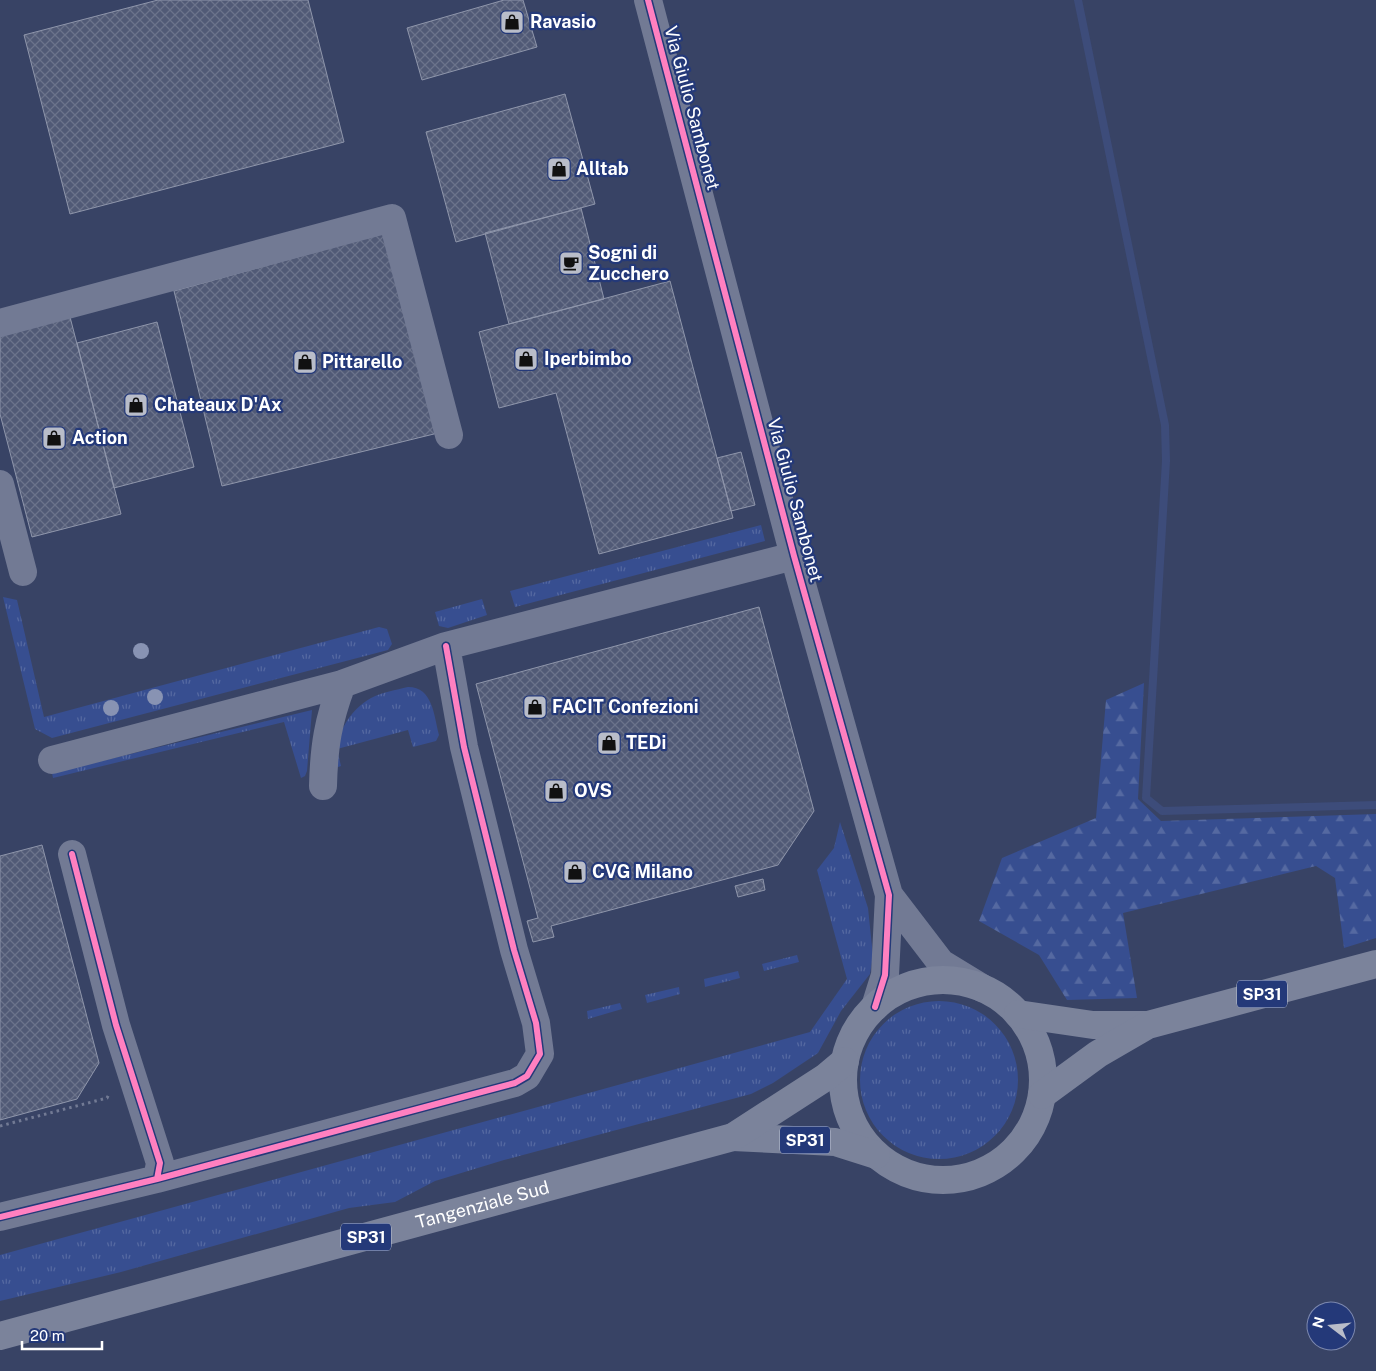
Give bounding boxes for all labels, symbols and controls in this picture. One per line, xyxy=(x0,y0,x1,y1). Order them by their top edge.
shop icon: Ravasio xyxy=(499,9,525,35)
place label: Ravasio xyxy=(530,11,596,32)
street label: Via Giulio Sambonet xyxy=(660,24,724,192)
shop icon: Alltab xyxy=(546,156,572,182)
place label: Alltab xyxy=(576,158,629,179)
place label: Sogni di Zucchero xyxy=(588,242,669,284)
cafe icon: Sogni di Zucchero xyxy=(558,250,584,276)
shop icon: Iperbimbo xyxy=(513,346,539,372)
place label: Iperbimbo xyxy=(544,348,632,369)
shop icon: Pittarello xyxy=(292,349,318,375)
place label: Pittarello xyxy=(322,351,402,372)
shop icon: Chateaux D'Ax xyxy=(123,392,149,418)
place label: Chateaux D'Ax xyxy=(154,394,282,415)
street label: Via Giulio Sambonet xyxy=(763,416,827,584)
shop icon: Action xyxy=(41,425,67,451)
place label: Action xyxy=(72,427,128,448)
shop icon: FACIT Confezioni xyxy=(522,694,548,720)
place label: FACIT Confezioni xyxy=(552,696,699,717)
shop icon: TEDi xyxy=(596,730,622,756)
place label: TEDi xyxy=(626,732,666,753)
shop icon: OVS xyxy=(543,778,569,804)
place label: OVS xyxy=(574,780,612,801)
shop icon: CVG Milano xyxy=(562,859,588,885)
place label: CVG Milano xyxy=(592,861,693,882)
road number: SP31 xyxy=(1237,981,1287,1008)
road number: SP31 xyxy=(780,1126,830,1154)
street label: Tangenziale Sud xyxy=(413,1176,551,1233)
road number: SP31 xyxy=(341,1224,391,1250)
north arrow xyxy=(1306,1301,1356,1351)
text: N xyxy=(1309,1315,1328,1330)
scale bar xyxy=(22,1318,102,1350)
text: 20 m xyxy=(30,1327,65,1344)

